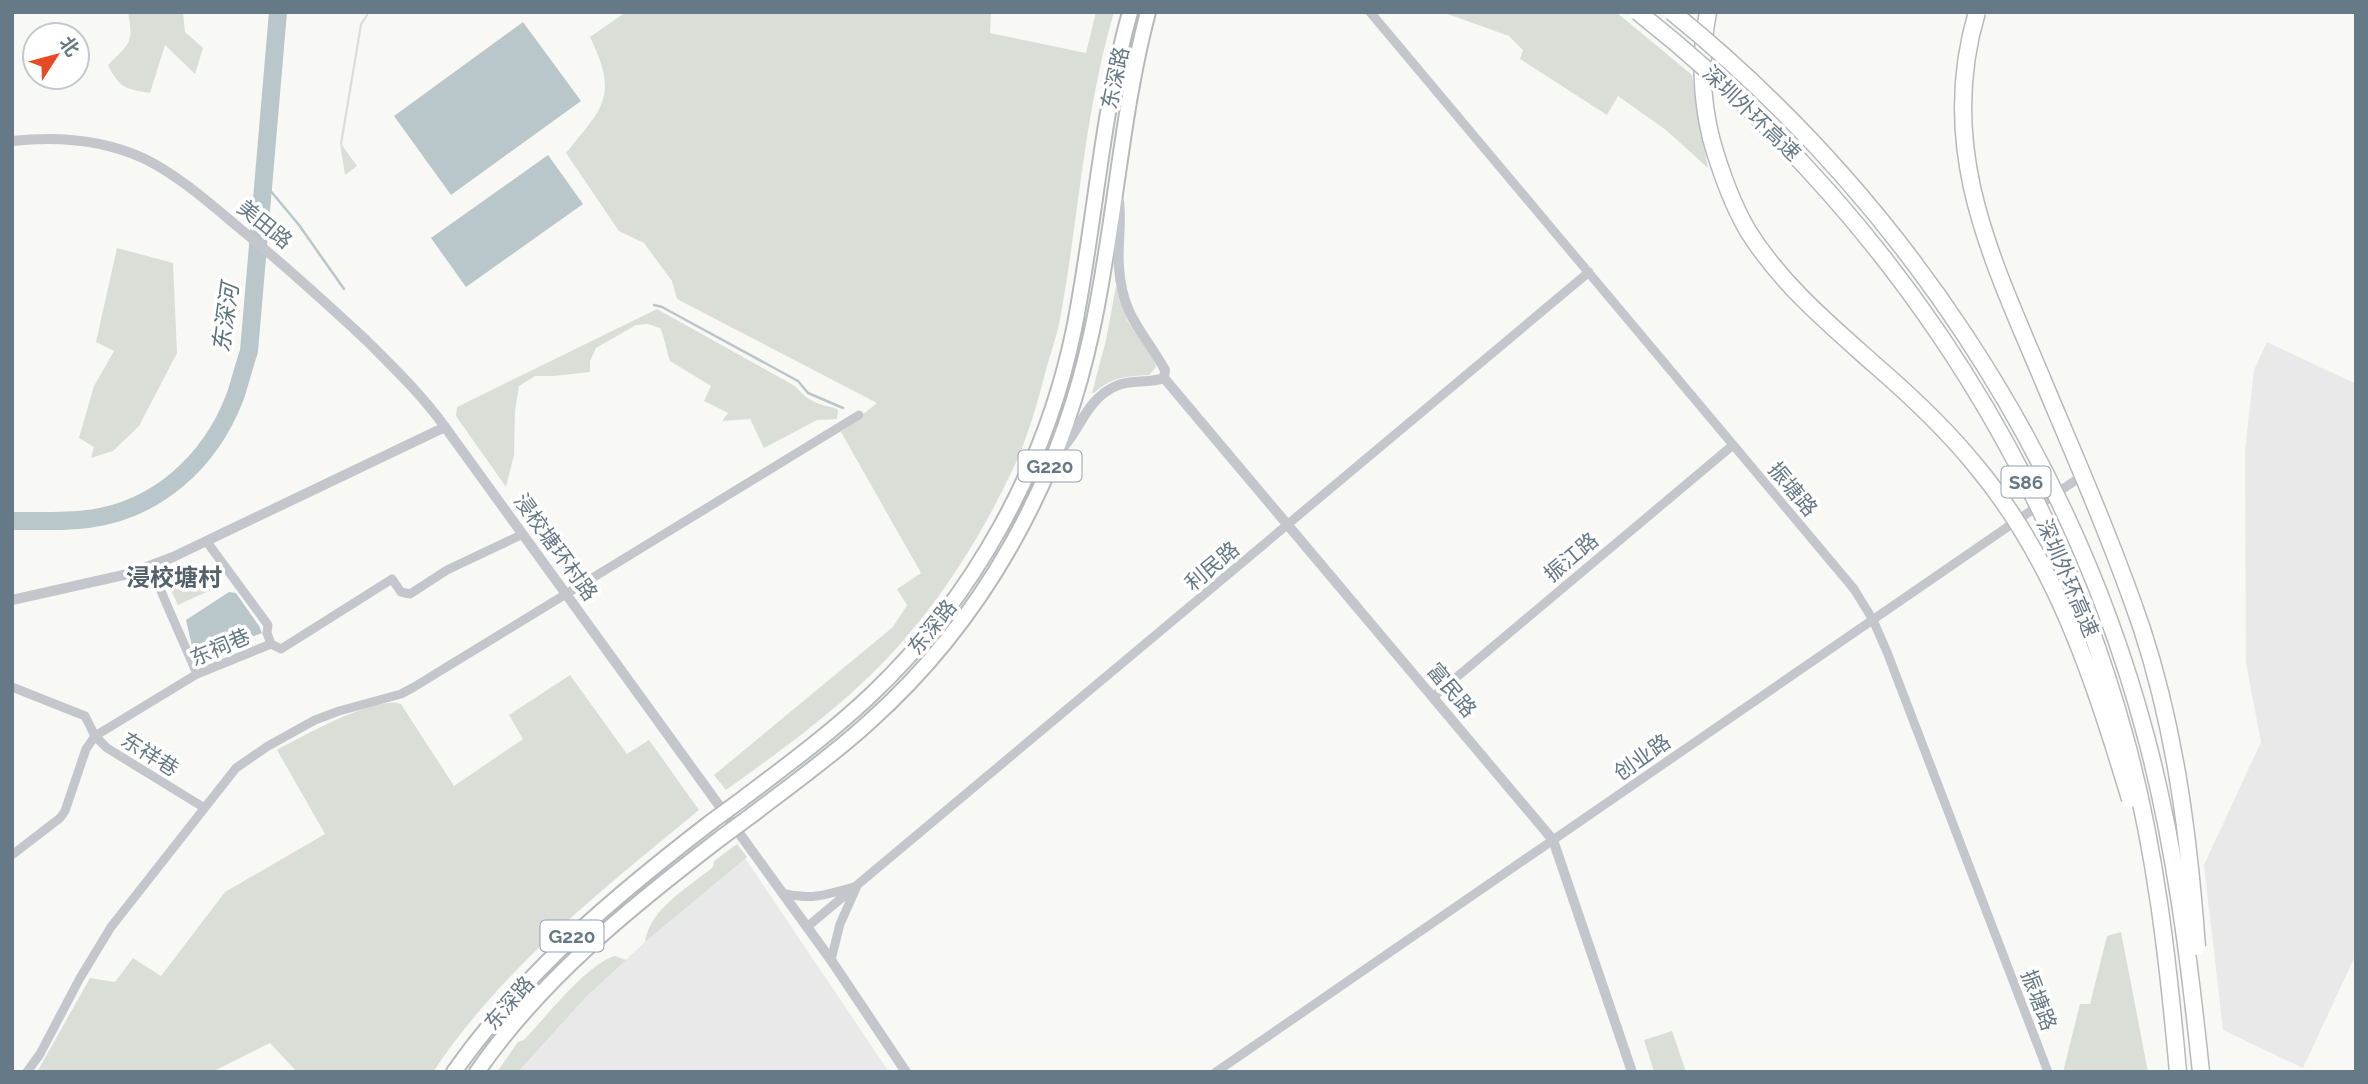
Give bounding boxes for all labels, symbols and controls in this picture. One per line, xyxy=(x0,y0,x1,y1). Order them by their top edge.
north arrow xyxy=(21,21,91,91)
text: 北 xyxy=(55,32,84,60)
street label: 东深路 xyxy=(1096,45,1134,111)
street label: 深圳外环高速 xyxy=(1698,60,1806,166)
street label: 美田路 xyxy=(233,194,297,254)
water label: 东深河 xyxy=(207,278,244,354)
road number: G220 xyxy=(1018,450,1082,481)
street label: 振塘路 xyxy=(1763,457,1823,521)
road number: S86 xyxy=(2002,467,2050,498)
street label: 浸校塘环村路 xyxy=(509,489,603,605)
street label: 深圳外环高速 xyxy=(2032,515,2104,641)
street label: 振江路 xyxy=(1539,527,1603,587)
street label: 利民路 xyxy=(1180,536,1244,596)
district label: 浸校塘村 xyxy=(126,563,222,592)
street label: 东深路 xyxy=(902,595,962,659)
street label: 东祠巷 xyxy=(186,623,254,671)
street label: 富民路 xyxy=(1422,658,1482,722)
street label: 东祥巷 xyxy=(117,727,183,781)
street label: 创业路 xyxy=(1609,729,1675,785)
road number: G220 xyxy=(540,920,604,952)
street label: 振塘路 xyxy=(2016,966,2062,1034)
street label: 东深路 xyxy=(479,971,539,1035)

